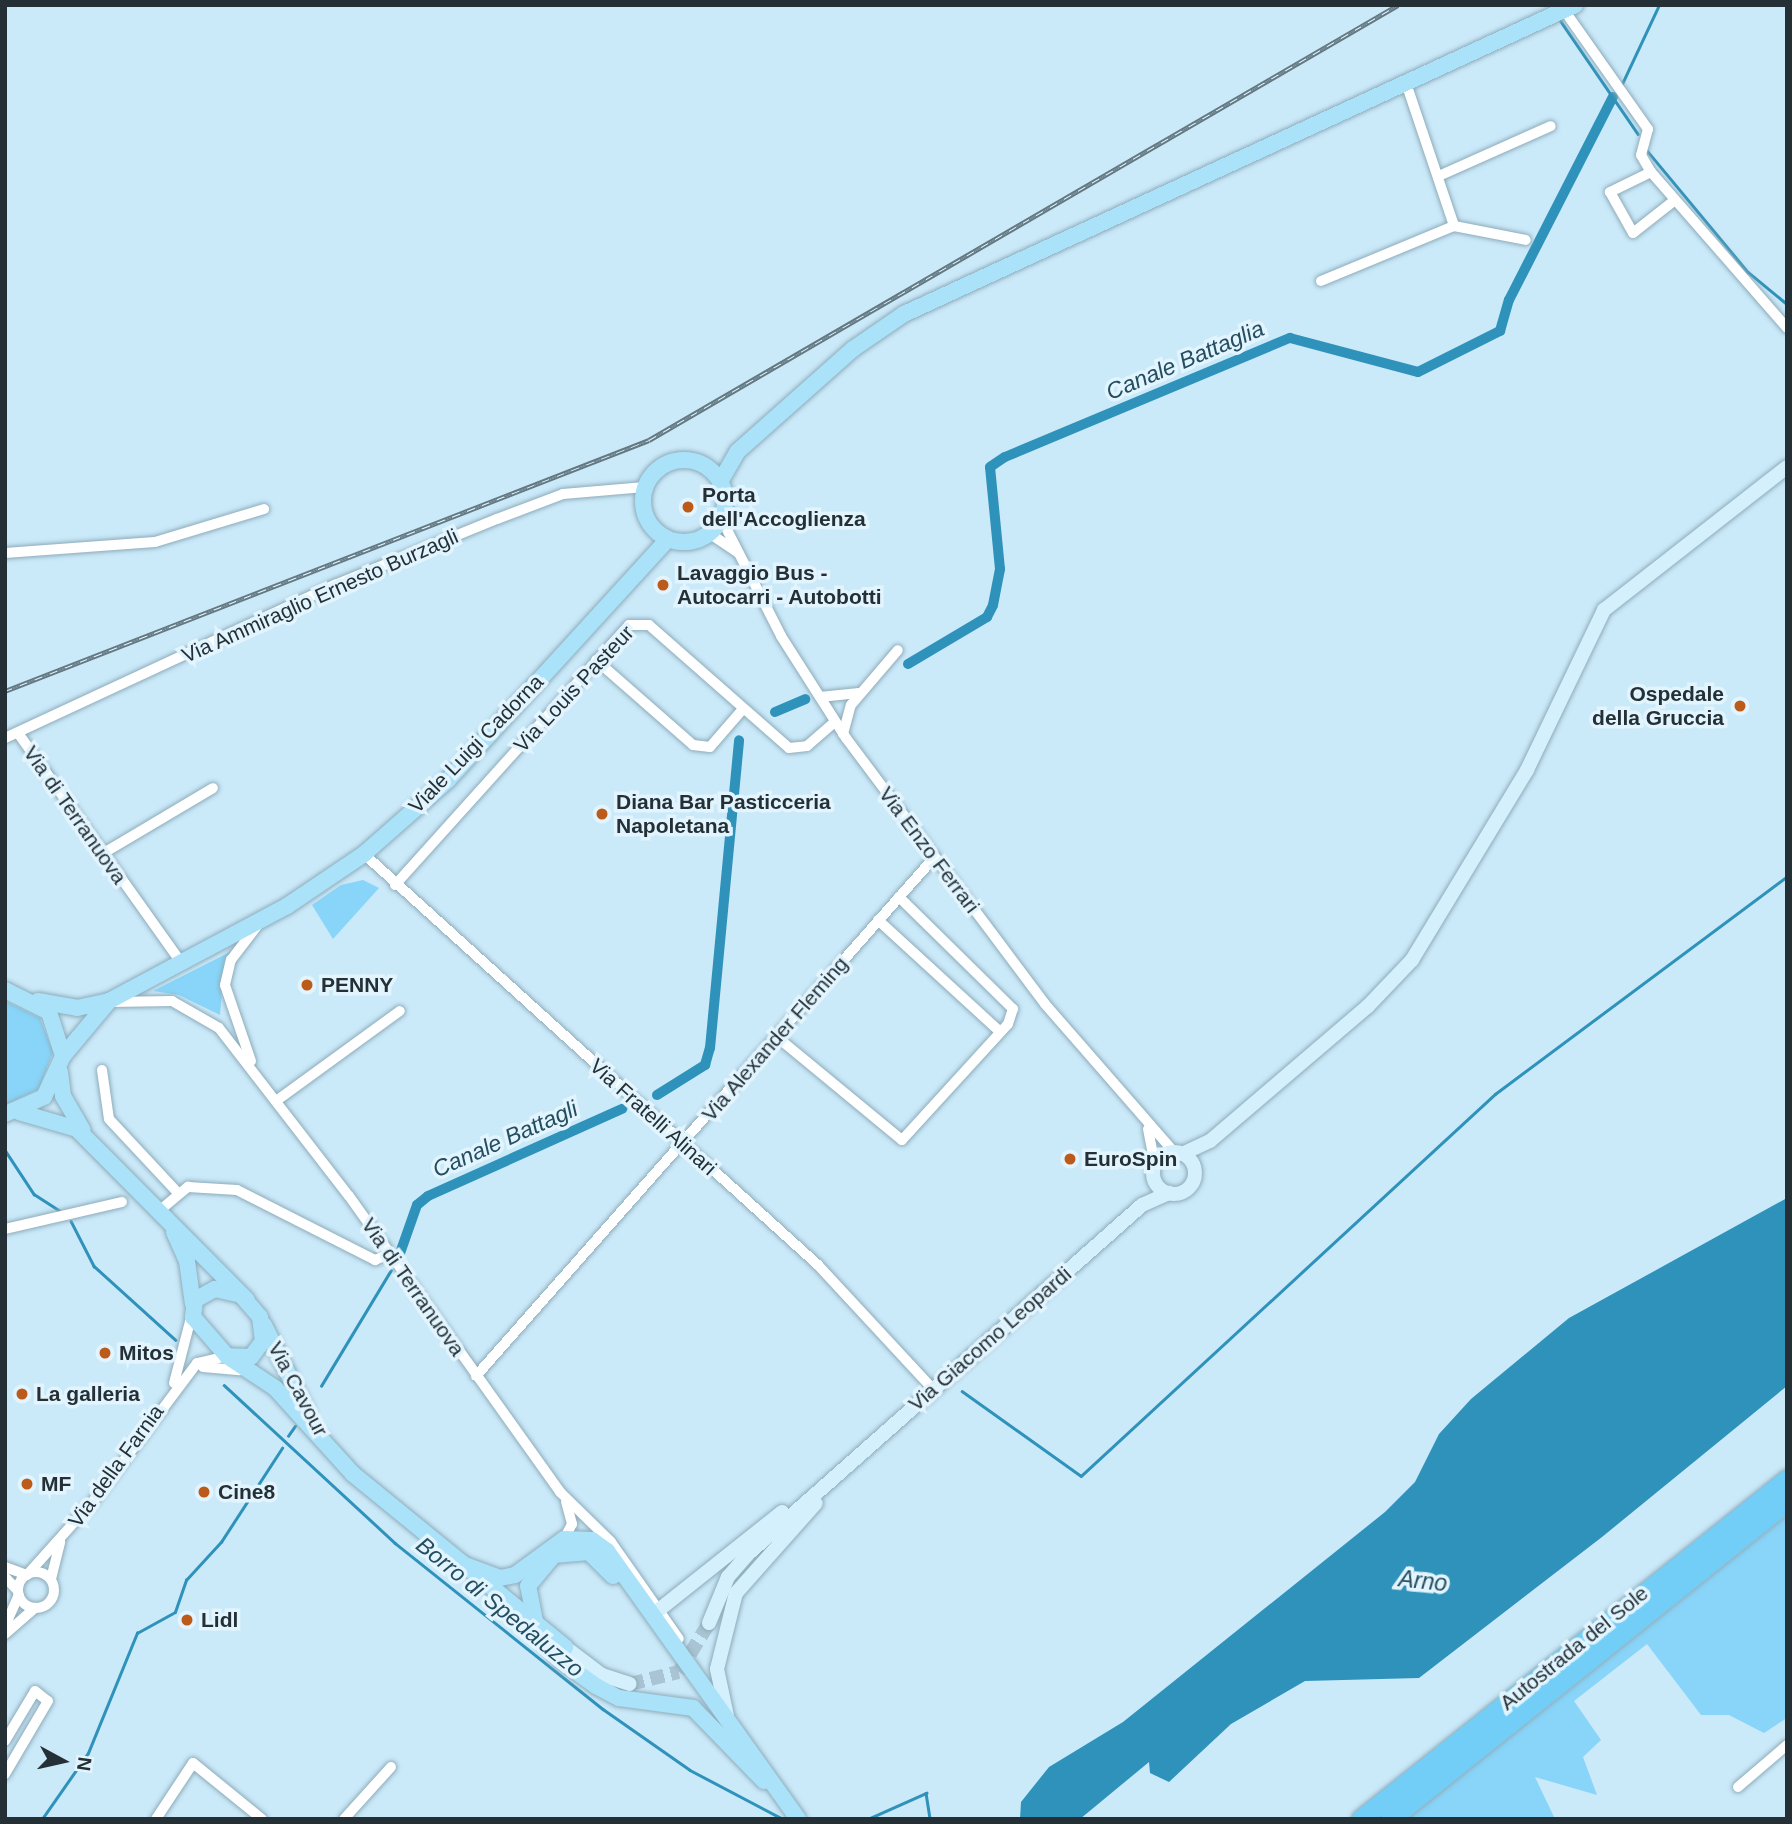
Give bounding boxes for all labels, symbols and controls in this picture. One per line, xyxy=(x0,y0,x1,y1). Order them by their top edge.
water label: Canale Battaglia xyxy=(1102,314,1268,406)
place label: Porta dell'Accoglienza xyxy=(702,482,866,532)
marker: Porta dell'Accoglienza xyxy=(680,499,696,515)
street label: Via Ammiraglio Ernesto Burzagli xyxy=(178,523,462,669)
place label: Lavaggio Bus - Autocarri - Autobotti xyxy=(677,560,882,610)
marker: Lavaggio Bus - Autocarri - Autobotti xyxy=(655,577,671,593)
street label: Via Louis Pasteur xyxy=(509,620,639,758)
street label: Viale Luigi Cadorna xyxy=(403,669,549,819)
place label: Ospedale della Gruccia xyxy=(1592,681,1724,731)
marker: Ospedale della Gruccia xyxy=(1730,696,1750,716)
street label: Via di Terranuova xyxy=(18,741,132,889)
street label: Via Enzo Ferrari xyxy=(873,782,985,918)
place label: Diana Bar Pasticceria Napoletana xyxy=(616,789,831,839)
marker: Diana Bar Pasticceria Napoletana xyxy=(594,806,610,822)
street label: Via Alexander Fleming xyxy=(696,951,854,1127)
place label: PENNY xyxy=(321,972,393,998)
marker: PENNY xyxy=(299,977,315,993)
street label: Via Fratelli Alinari xyxy=(584,1053,722,1181)
water label: Canale Battagli xyxy=(428,1095,582,1183)
place label: EuroSpin xyxy=(1084,1146,1177,1172)
marker: EuroSpin xyxy=(1062,1151,1078,1167)
street label: Via di Terranuova xyxy=(356,1213,470,1361)
street label: Via Giacomo Leopardi xyxy=(903,1261,1077,1417)
street label: Via Cavour xyxy=(263,1337,333,1441)
place label: Mitos xyxy=(119,1340,174,1366)
marker: Mitos xyxy=(97,1345,113,1361)
place label: La galleria xyxy=(36,1381,140,1407)
marker: La galleria xyxy=(14,1386,30,1402)
street label: Via della Farnia xyxy=(63,1400,169,1532)
place label: MF xyxy=(41,1471,71,1497)
marker: MF xyxy=(19,1476,35,1492)
place label: Cine8 xyxy=(218,1479,275,1505)
marker: Cine8 xyxy=(196,1484,212,1500)
water label: Borro di Spedaluzzo xyxy=(411,1531,589,1683)
water label: Arno xyxy=(1397,1565,1449,1597)
street label: Autostrada del Sole xyxy=(1495,1581,1653,1715)
place label: Lidl xyxy=(201,1607,238,1633)
marker: Lidl xyxy=(179,1612,195,1628)
north arrow xyxy=(28,1726,98,1796)
text: N xyxy=(73,1756,96,1772)

